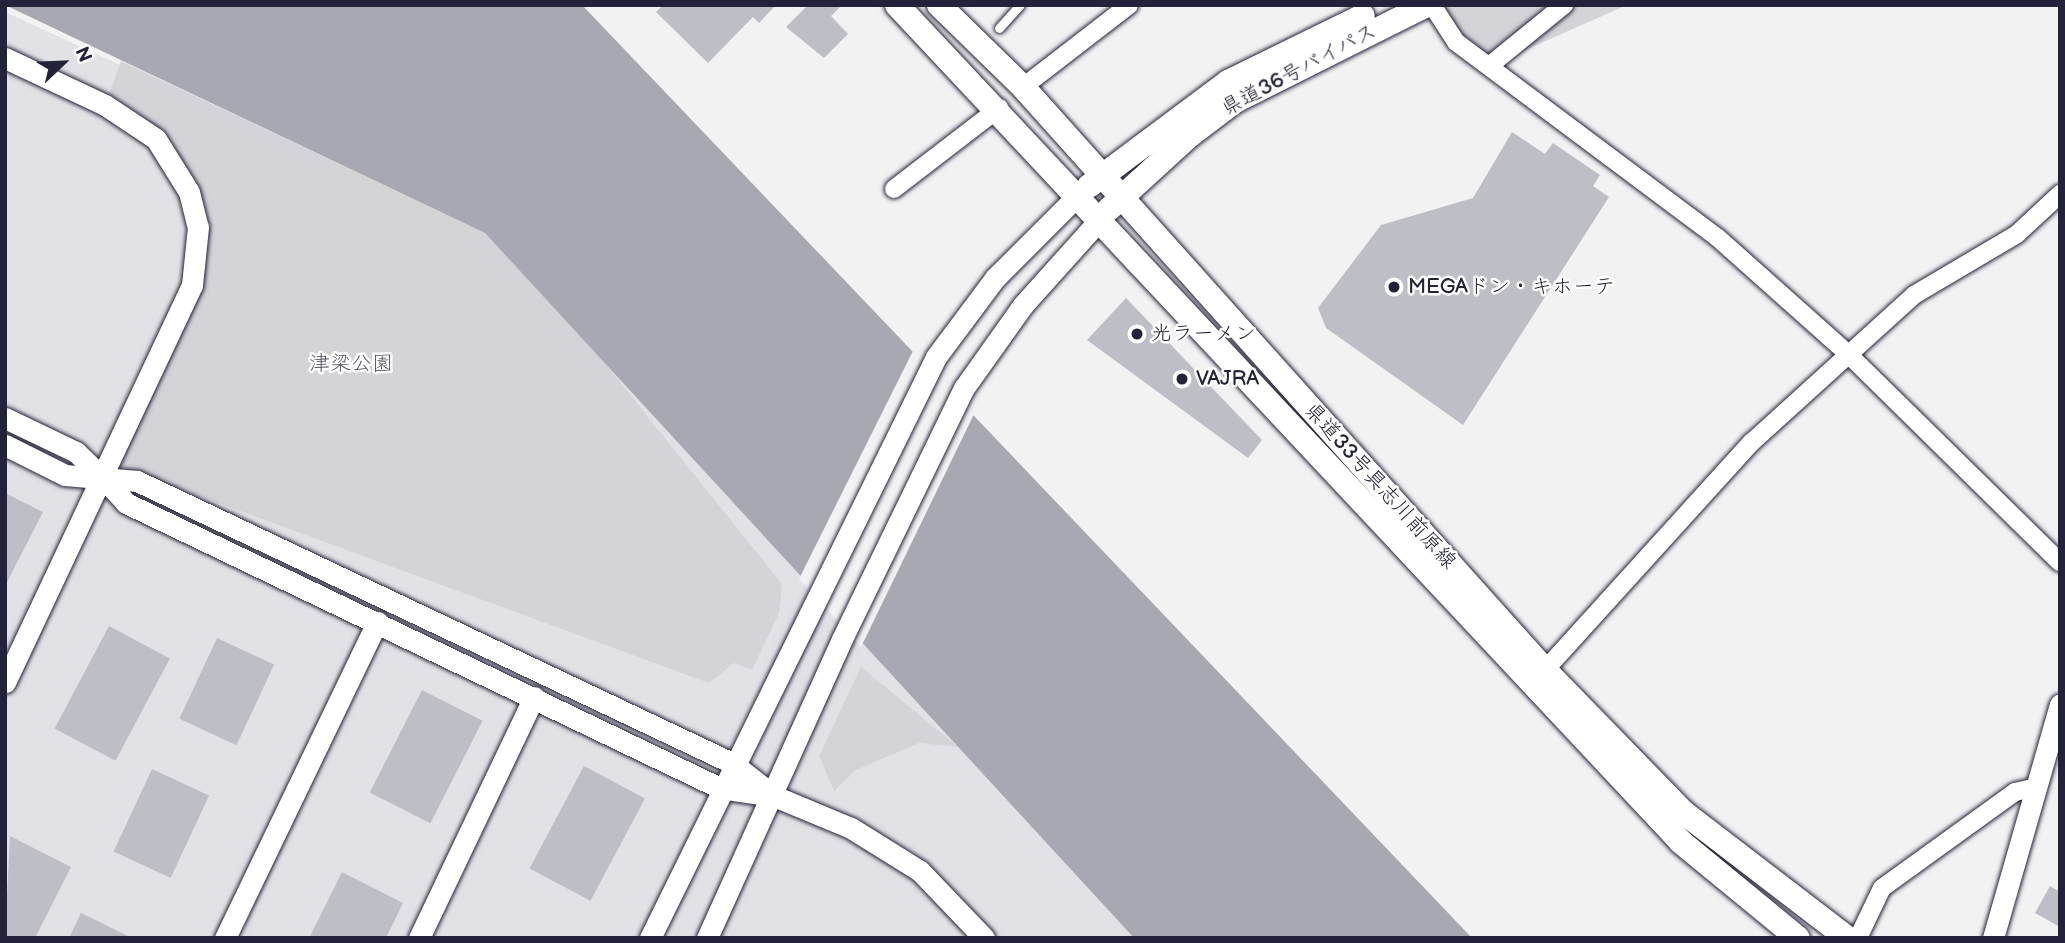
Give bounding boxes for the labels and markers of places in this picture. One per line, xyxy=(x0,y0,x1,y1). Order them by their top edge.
place label: MEGAドン・キホーテ xyxy=(1408,274,1615,300)
marker: MEGAドン・キホーテ xyxy=(1386,279,1402,295)
place label: 光ラーメン xyxy=(1151,321,1256,347)
marker: 光ラーメン xyxy=(1129,326,1145,342)
place label: VAJRA xyxy=(1196,366,1259,392)
marker: VAJRA xyxy=(1174,371,1190,387)

